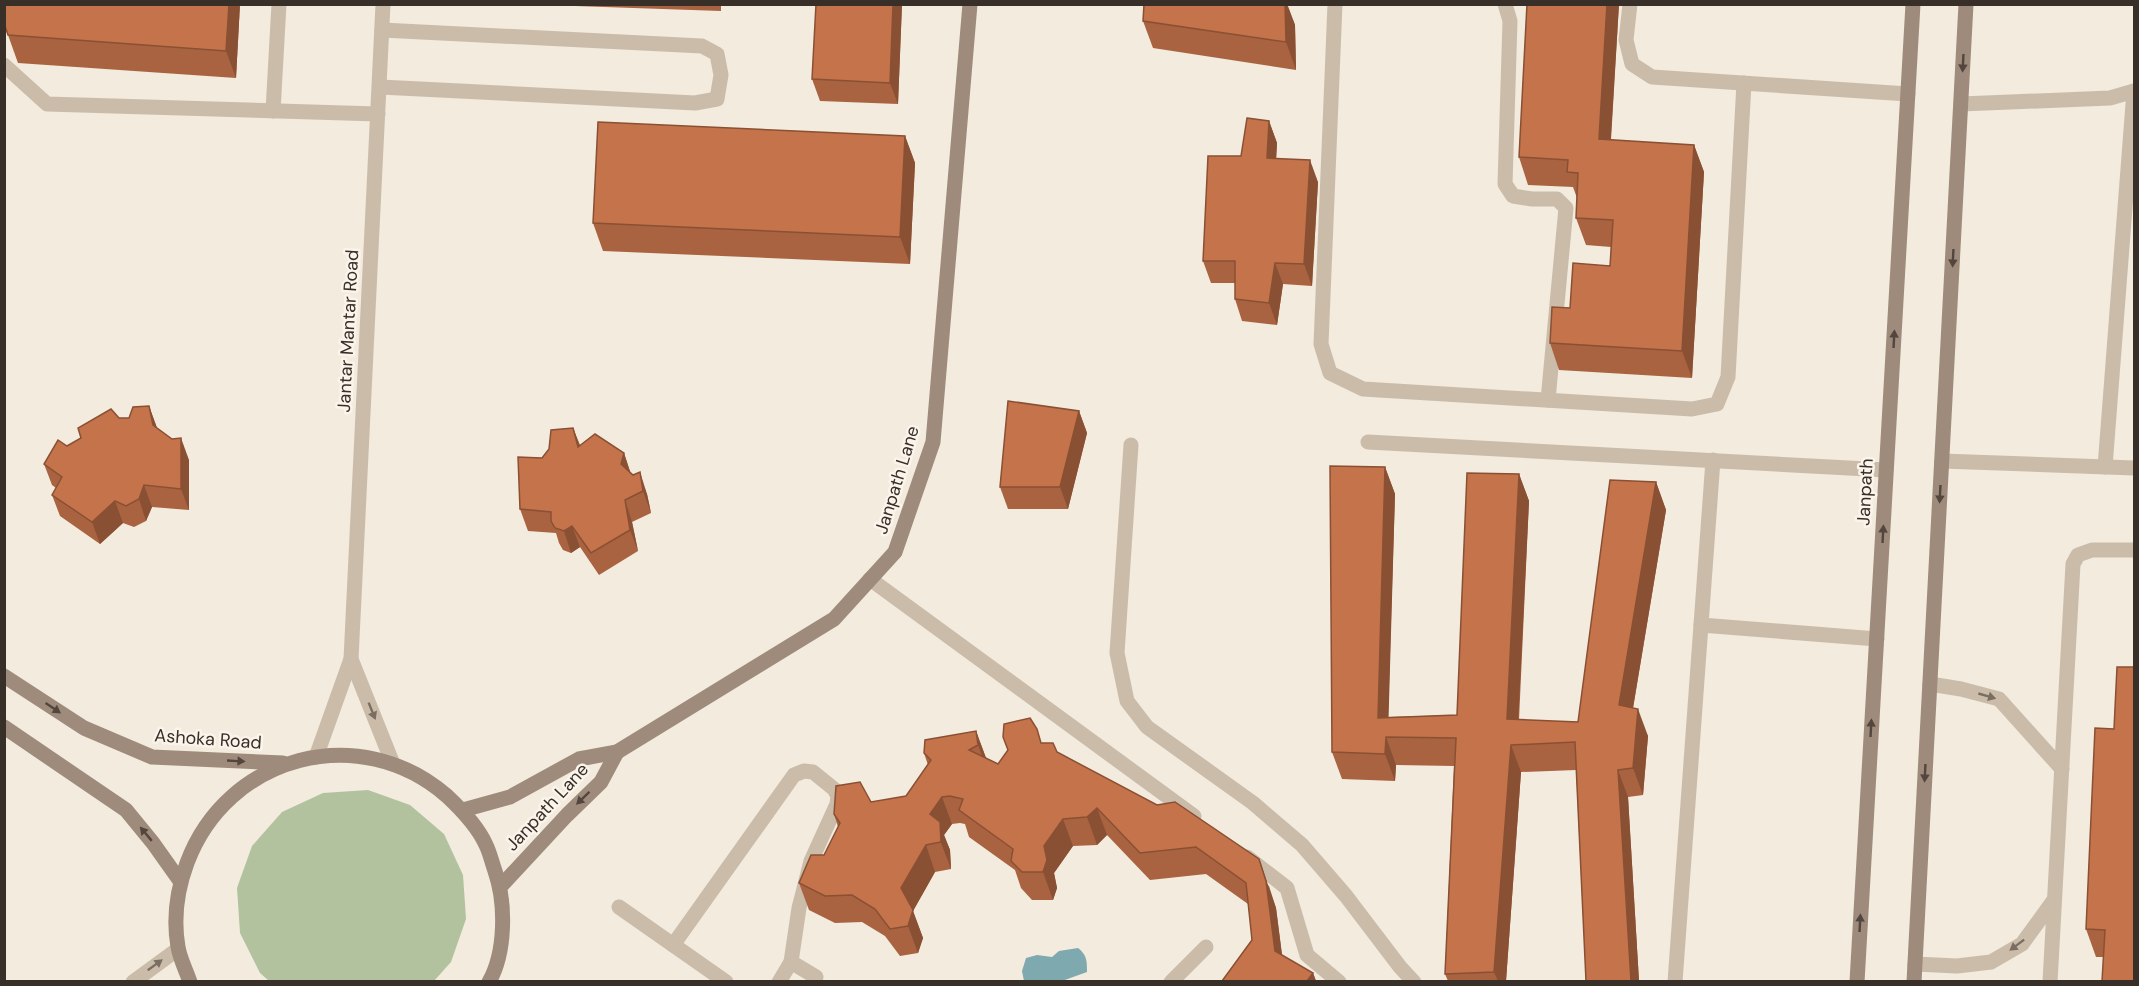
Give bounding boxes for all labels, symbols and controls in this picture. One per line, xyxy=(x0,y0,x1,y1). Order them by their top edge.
one-way arrow xyxy=(1958,53,1967,72)
one-way arrow xyxy=(1948,248,1957,267)
street label: Jantar Mantar Road xyxy=(332,249,364,413)
one-way arrow xyxy=(1889,330,1898,349)
street label: Janpath Lane xyxy=(869,423,925,537)
street label: Janpath xyxy=(1851,458,1879,526)
one-way arrow xyxy=(1935,485,1945,504)
one-way arrow xyxy=(1878,524,1887,543)
one-way arrow xyxy=(1978,692,1996,701)
one-way arrow xyxy=(45,702,61,714)
one-way arrow xyxy=(368,702,377,720)
one-way arrow xyxy=(1867,719,1876,738)
street label: Ashoka Road xyxy=(154,723,262,755)
one-way arrow xyxy=(227,757,246,766)
street label: Janpath Lane xyxy=(500,758,594,856)
one-way arrow xyxy=(1920,763,1930,782)
one-way arrow xyxy=(577,791,591,805)
one-way arrow xyxy=(139,826,152,842)
one-way arrow xyxy=(1856,914,1865,933)
one-way arrow xyxy=(2009,939,2025,951)
one-way arrow xyxy=(147,959,163,971)

